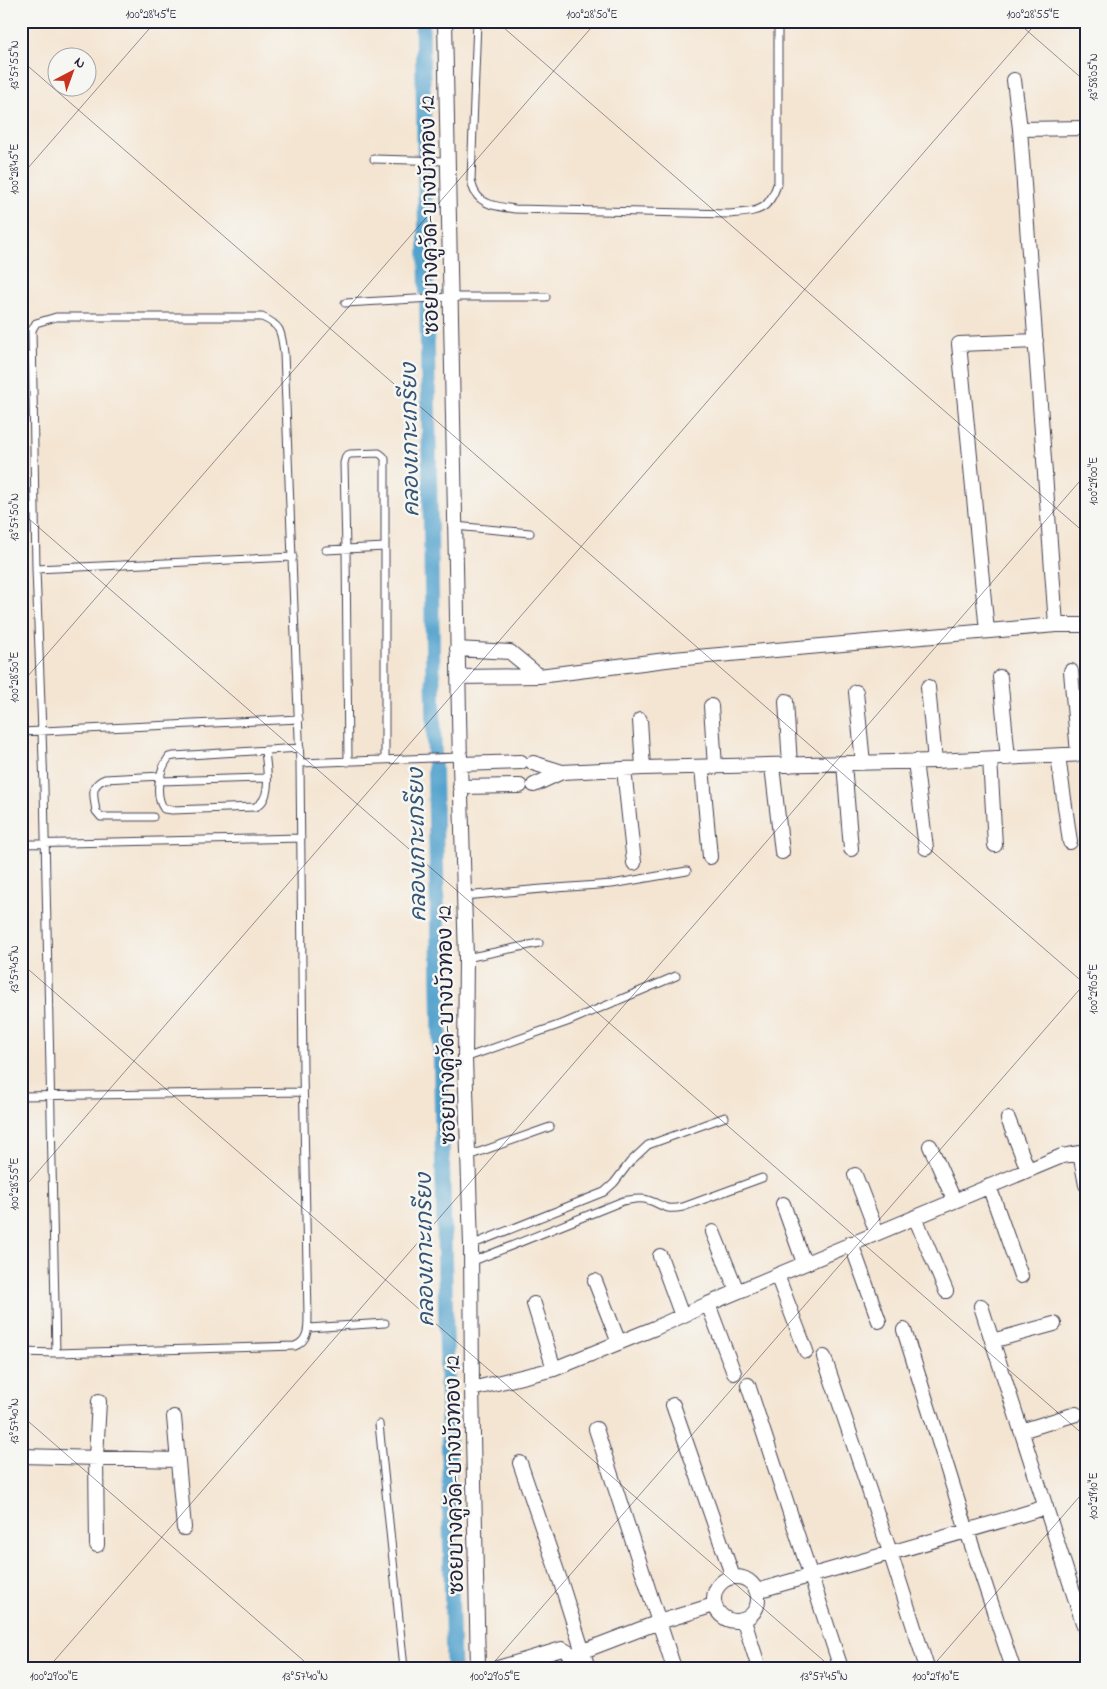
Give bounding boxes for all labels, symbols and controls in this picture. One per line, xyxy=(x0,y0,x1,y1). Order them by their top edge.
text: 100°28'45"E xyxy=(125,6,177,24)
text: 100°28'50"E xyxy=(566,6,618,24)
text: 100°28'55"E xyxy=(1007,6,1059,24)
text: 13°57'55"N xyxy=(6,40,24,90)
north arrow xyxy=(48,48,98,98)
text: N xyxy=(69,52,90,74)
text: 13°58'05"N xyxy=(1085,53,1103,101)
street label: ซอยบางคูวัด-บางบัวทอง 12 xyxy=(414,95,448,335)
text: 100°28'45"E xyxy=(6,143,24,195)
water label: คลองเกาะเกรียง xyxy=(395,361,429,517)
text: 100°29'00"E xyxy=(1085,457,1103,505)
text: 13°57'50"N xyxy=(6,493,24,541)
text: 100°28'50"E xyxy=(6,651,24,703)
water label: คลองเกาะเกรียง xyxy=(402,766,436,922)
street label: ซอยบางคูวัด-บางบัวทอง 12 xyxy=(431,905,465,1145)
text: 13°57'45"N xyxy=(6,945,24,993)
text: 100°29'05"E xyxy=(1085,964,1103,1014)
text: 100°28'55"E xyxy=(6,1158,24,1210)
water label: คลองเกาะเกรียง xyxy=(410,1171,444,1327)
street label: ซอยบางคูวัด-บางบัวทอง 12 xyxy=(439,1355,473,1595)
text: 13°57'40"N xyxy=(6,1398,24,1444)
text: 100°29'10"E xyxy=(1085,1472,1103,1520)
text: 100°29'00"E xyxy=(30,1668,78,1686)
text: 13°57'40"N xyxy=(282,1668,328,1686)
text: 100°29'05"E xyxy=(470,1668,520,1686)
text: 13°57'45"N xyxy=(800,1668,848,1686)
text: 100°29'10"E xyxy=(912,1668,960,1686)

